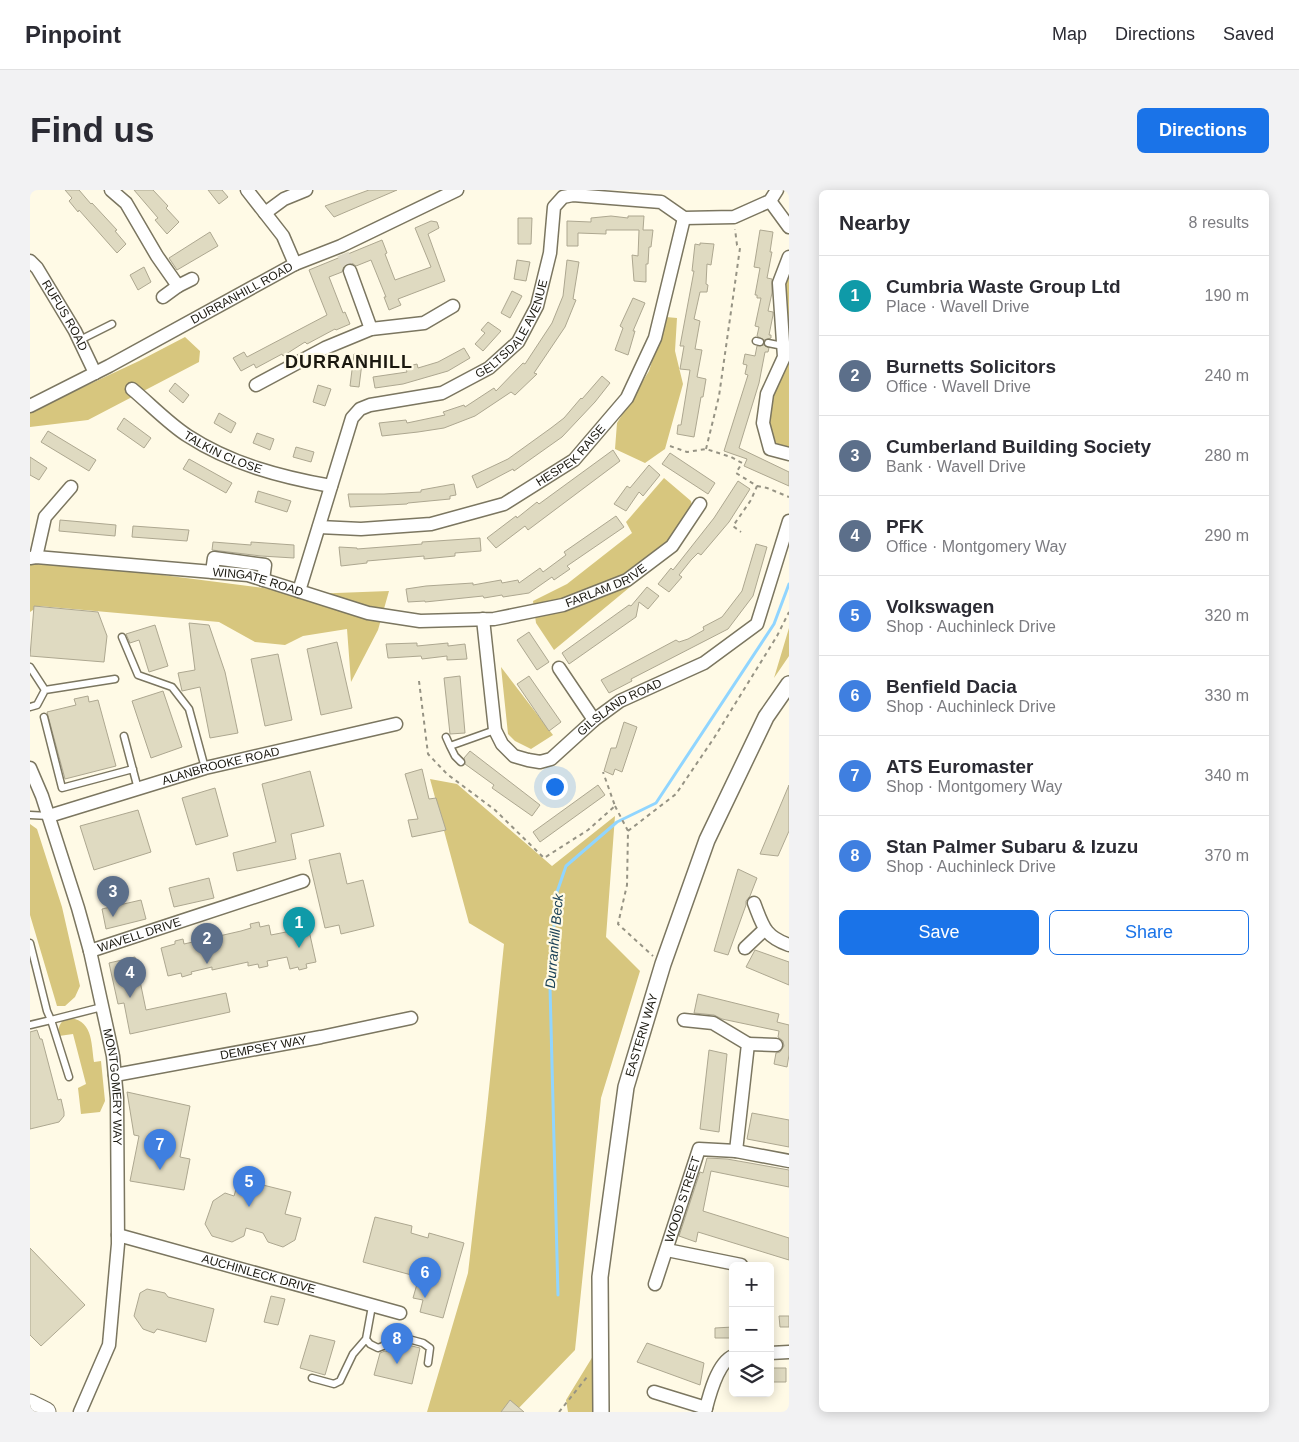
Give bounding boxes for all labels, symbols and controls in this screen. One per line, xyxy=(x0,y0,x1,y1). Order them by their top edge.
text: Pinpoint xyxy=(25,21,121,48)
text: Map xyxy=(1052,24,1087,44)
text: Directions xyxy=(1115,24,1195,44)
text: Saved xyxy=(1223,24,1274,44)
button: Directions xyxy=(1137,108,1269,153)
text: Find us xyxy=(30,110,154,149)
text: Nearby xyxy=(839,211,910,234)
text: 8 results xyxy=(1189,214,1249,231)
street label: DURRANHILL ROAD xyxy=(188,259,296,327)
text: Cumbria Waste Group Ltd xyxy=(886,276,1121,297)
street label: RUFUS ROAD xyxy=(39,278,91,353)
street label: GELTSDALE AVENUE xyxy=(473,278,550,381)
text: 1 xyxy=(851,287,859,304)
text: 190 m xyxy=(1205,287,1249,304)
text: Place · Wavell Drive xyxy=(886,298,1029,315)
district label: DURRANHILL xyxy=(285,352,413,372)
text: Burnetts Solicitors xyxy=(886,356,1056,377)
text: 2 xyxy=(851,367,859,384)
text: 240 m xyxy=(1205,367,1249,384)
text: Office · Wavell Drive xyxy=(886,378,1031,395)
street label: HESPEK RAISE xyxy=(533,422,608,489)
street label: TALKIN CLOSE xyxy=(181,428,264,476)
text: Cumberland Building Society xyxy=(886,436,1151,457)
text: 3 xyxy=(851,447,859,464)
text: 280 m xyxy=(1205,447,1249,464)
text: Bank · Wavell Drive xyxy=(886,458,1026,475)
text: PFK xyxy=(886,516,924,537)
text: 4 xyxy=(851,527,859,544)
text: 290 m xyxy=(1205,527,1249,544)
text: Office · Montgomery Way xyxy=(886,538,1067,555)
street label: FARLAM DRIVE xyxy=(563,561,649,610)
street label: WINGATE ROAD xyxy=(212,565,305,599)
text: Volkswagen xyxy=(886,596,994,617)
text: 5 xyxy=(851,607,859,624)
text: 320 m xyxy=(1205,607,1249,624)
text: Shop · Auchinleck Drive xyxy=(886,618,1056,635)
street label: GILSLAND ROAD xyxy=(574,676,664,739)
text: Benfield Dacia xyxy=(886,676,1017,697)
text: 6 xyxy=(851,687,859,704)
text: 330 m xyxy=(1205,687,1249,704)
text: Shop · Auchinleck Drive xyxy=(886,698,1056,715)
street label: ALANBROOKE ROAD xyxy=(160,744,281,788)
text: ATS Euromaster xyxy=(886,756,1033,777)
text: 7 xyxy=(851,767,859,784)
text: 340 m xyxy=(1205,767,1249,784)
your location xyxy=(542,774,568,800)
text: Shop · Montgomery Way xyxy=(886,778,1062,795)
text: Stan Palmer Subaru & Izuzu xyxy=(886,836,1138,857)
text: 8 xyxy=(851,847,859,864)
text: 370 m xyxy=(1205,847,1249,864)
text: Shop · Auchinleck Drive xyxy=(886,858,1056,875)
pin: 3 xyxy=(97,876,129,917)
water label: Durranhill Beck xyxy=(542,892,566,989)
pin: 1 xyxy=(283,907,315,948)
button: Save xyxy=(839,910,1039,955)
button: Share xyxy=(1049,910,1249,955)
street label: WAVELL DRIVE xyxy=(96,915,183,955)
pin: 2 xyxy=(191,923,223,964)
pin: 4 xyxy=(114,957,146,998)
street label: EASTERN WAY xyxy=(623,992,661,1078)
street label: MONTGOMERY WAY xyxy=(100,1027,124,1145)
street label: DEMPSEY WAY xyxy=(219,1033,308,1062)
pin: 7 xyxy=(144,1129,176,1170)
street label: WOOD STREET xyxy=(662,1154,703,1244)
pin: 5 xyxy=(233,1166,265,1207)
street label: AUCHINLECK DRIVE xyxy=(200,1252,317,1296)
pin: 6 xyxy=(409,1257,441,1298)
map controls xyxy=(729,1262,774,1397)
button: + xyxy=(729,1262,774,1307)
button: − xyxy=(729,1307,774,1352)
pin: 8 xyxy=(381,1323,413,1364)
button: layers xyxy=(729,1352,774,1397)

